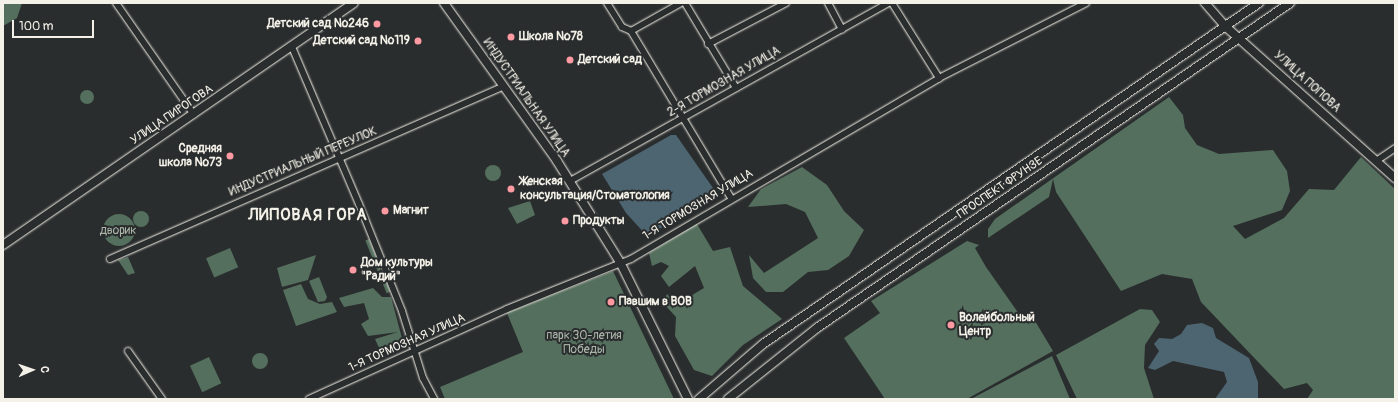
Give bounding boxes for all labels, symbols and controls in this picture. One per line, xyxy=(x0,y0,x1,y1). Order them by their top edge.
scale bar xyxy=(14,12,96,38)
place label: Детский сад №246 xyxy=(267,17,369,31)
text: 100 m xyxy=(19,19,53,34)
marker: Детский сад №246 xyxy=(372,19,382,29)
place label: Школа №78 xyxy=(519,30,583,44)
marker: Школа №78 xyxy=(506,32,516,42)
place label: Детский сад №119 xyxy=(313,34,410,48)
marker: Детский сад №119 xyxy=(413,36,423,46)
street label: ИНДУСТРИАЛЬНАЯ УЛИЦА xyxy=(480,36,572,160)
street label: 2-Я ТОРМОЗНАЯ УЛИЦА xyxy=(665,44,783,120)
street label: УЛИЦА ПОПОВА xyxy=(1271,48,1343,116)
place label: Детский сад xyxy=(578,53,642,67)
marker: Детский сад xyxy=(565,55,575,65)
street label: УЛИЦА ПИРОГОВА xyxy=(128,82,216,148)
street label: ИНДУСТРИАЛЬНЫЙ ПЕРЕУЛОК xyxy=(227,124,379,200)
place label: Средняя школа №73 xyxy=(159,142,222,170)
marker: Средняя школа №73 xyxy=(225,151,235,161)
street label: ПРОСПЕКТ ФРУНЗЕ xyxy=(955,154,1045,222)
street label: 1-Я ТОРМОЗНАЯ УЛИЦА xyxy=(640,166,756,244)
place label: Женская консультация/Стоматология xyxy=(520,175,670,203)
marker: Женская консультация/Стоматология xyxy=(505,183,517,195)
place label: Магнит xyxy=(393,204,429,218)
district label: ЛИПОВАЯ ГОРА xyxy=(248,205,368,225)
marker: Магнит xyxy=(380,206,390,216)
place label: Продукты xyxy=(573,214,625,228)
marker: Продукты xyxy=(560,216,570,226)
park label: дворик xyxy=(100,224,136,238)
place label: Дом культуры "Радий" xyxy=(361,256,433,284)
marker: Дом культуры "Радий" xyxy=(348,265,358,275)
place label: Павшим в ВОВ xyxy=(619,295,692,309)
marker: Павшим в ВОВ xyxy=(606,297,616,307)
street label: 1-Я ТОРМОЗНАЯ УЛИЦА xyxy=(347,311,467,375)
place label: Волейбольный Центр xyxy=(959,311,1035,339)
marker: Волейбольный Центр xyxy=(946,320,956,330)
park label: парк 30-летия Победы xyxy=(546,329,622,357)
north arrow xyxy=(12,350,52,390)
text: С xyxy=(38,366,51,373)

